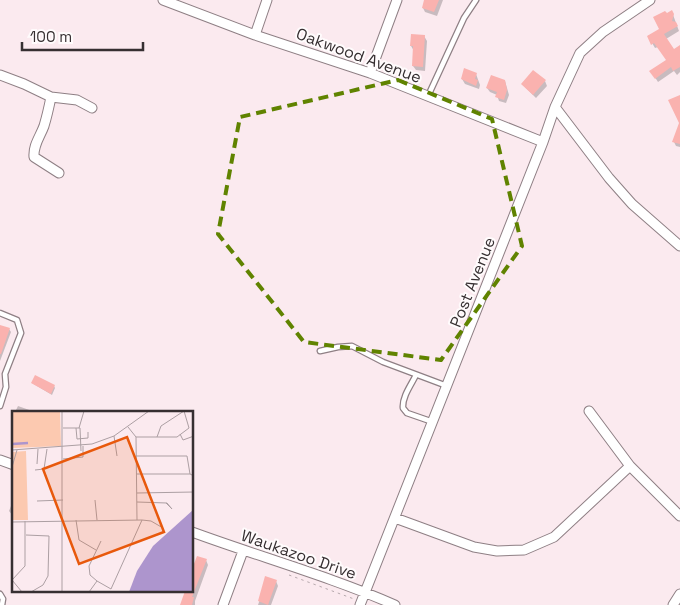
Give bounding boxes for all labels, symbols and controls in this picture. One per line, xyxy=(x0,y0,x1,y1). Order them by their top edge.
scale bar xyxy=(22,20,144,52)
street label: Oakwood Avenue xyxy=(293,23,424,88)
text: 100 m xyxy=(30,27,72,46)
street label: Post Avenue xyxy=(445,234,500,330)
inset map xyxy=(12,411,194,592)
street label: Waukazoo Drive xyxy=(238,525,359,584)

